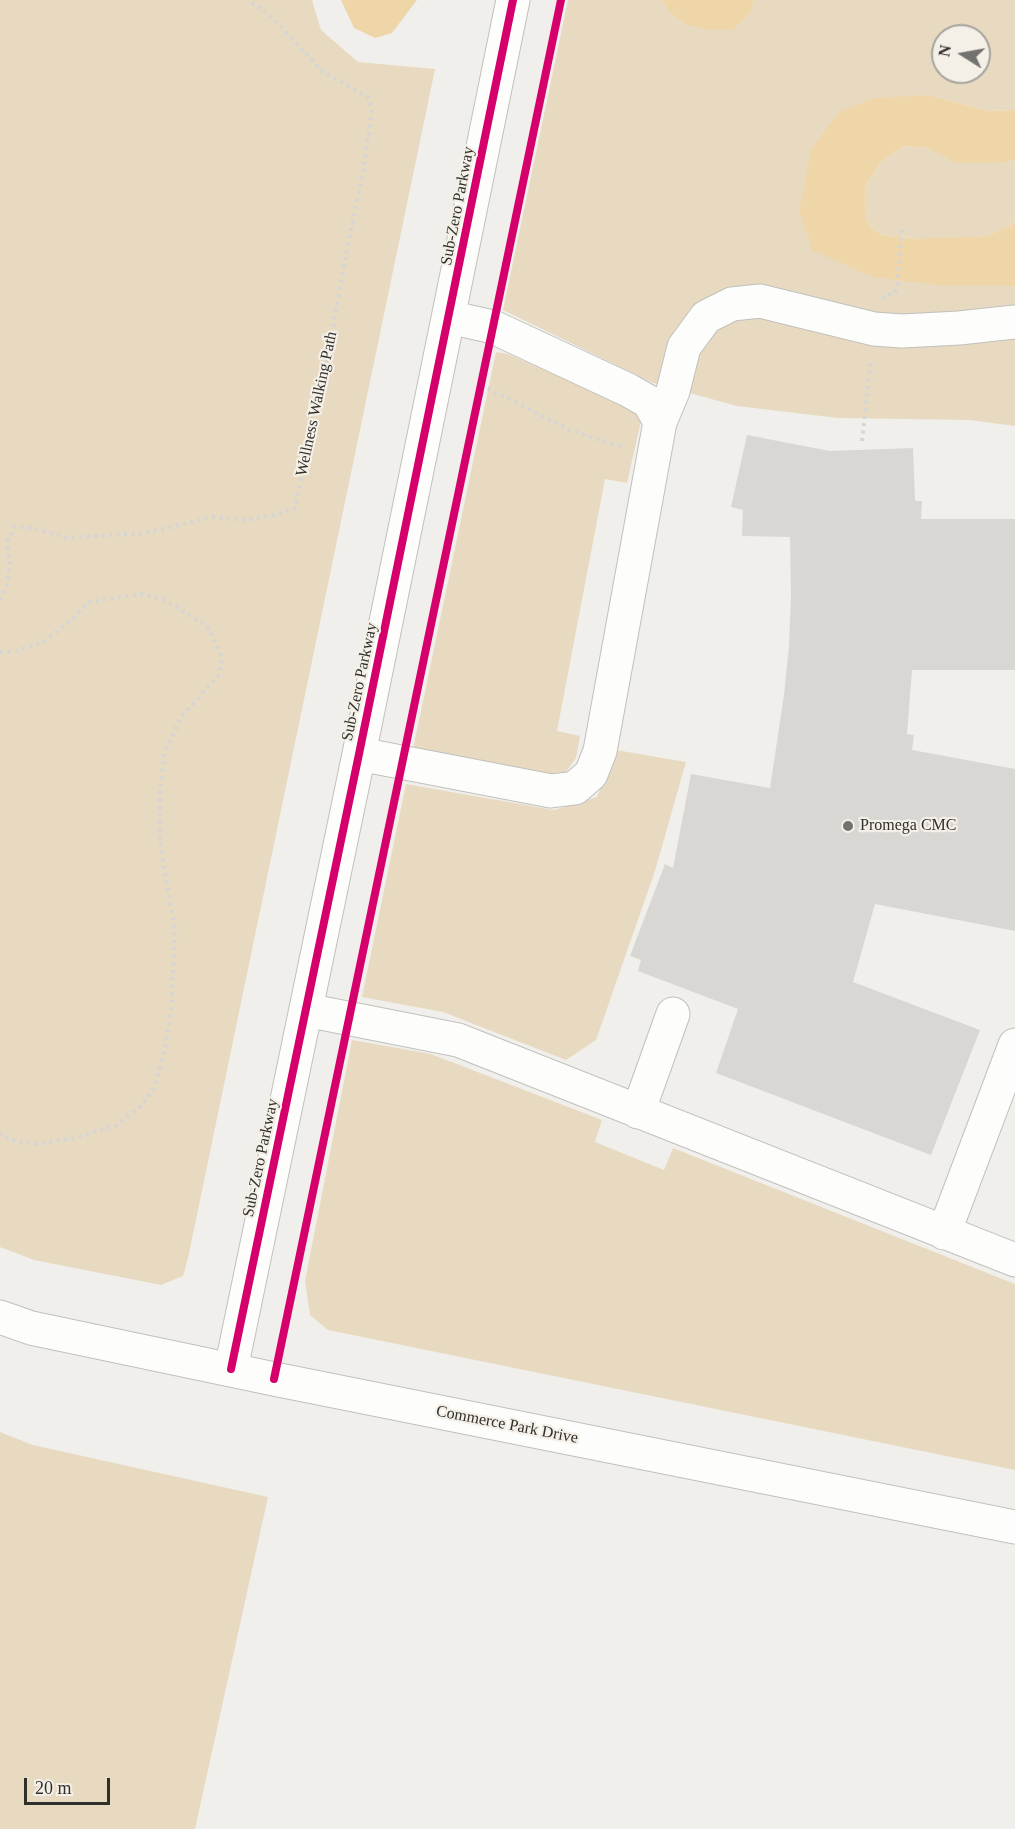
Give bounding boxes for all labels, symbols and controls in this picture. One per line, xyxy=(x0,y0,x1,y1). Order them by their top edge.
north arrow xyxy=(931,24,991,84)
text: N xyxy=(935,44,954,58)
street label: Sub-Zero Parkway xyxy=(437,145,479,267)
street label: Wellness Walking Path xyxy=(292,330,342,478)
street label: Sub-Zero Parkway xyxy=(338,621,382,743)
place label: Promega CMC xyxy=(860,816,956,836)
marker: Promega CMC xyxy=(841,819,855,833)
street label: Sub-Zero Parkway xyxy=(239,1097,283,1219)
street label: Commerce Park Drive xyxy=(435,1402,579,1448)
scale bar xyxy=(27,1766,112,1804)
text: 20 m xyxy=(35,1778,72,1798)

